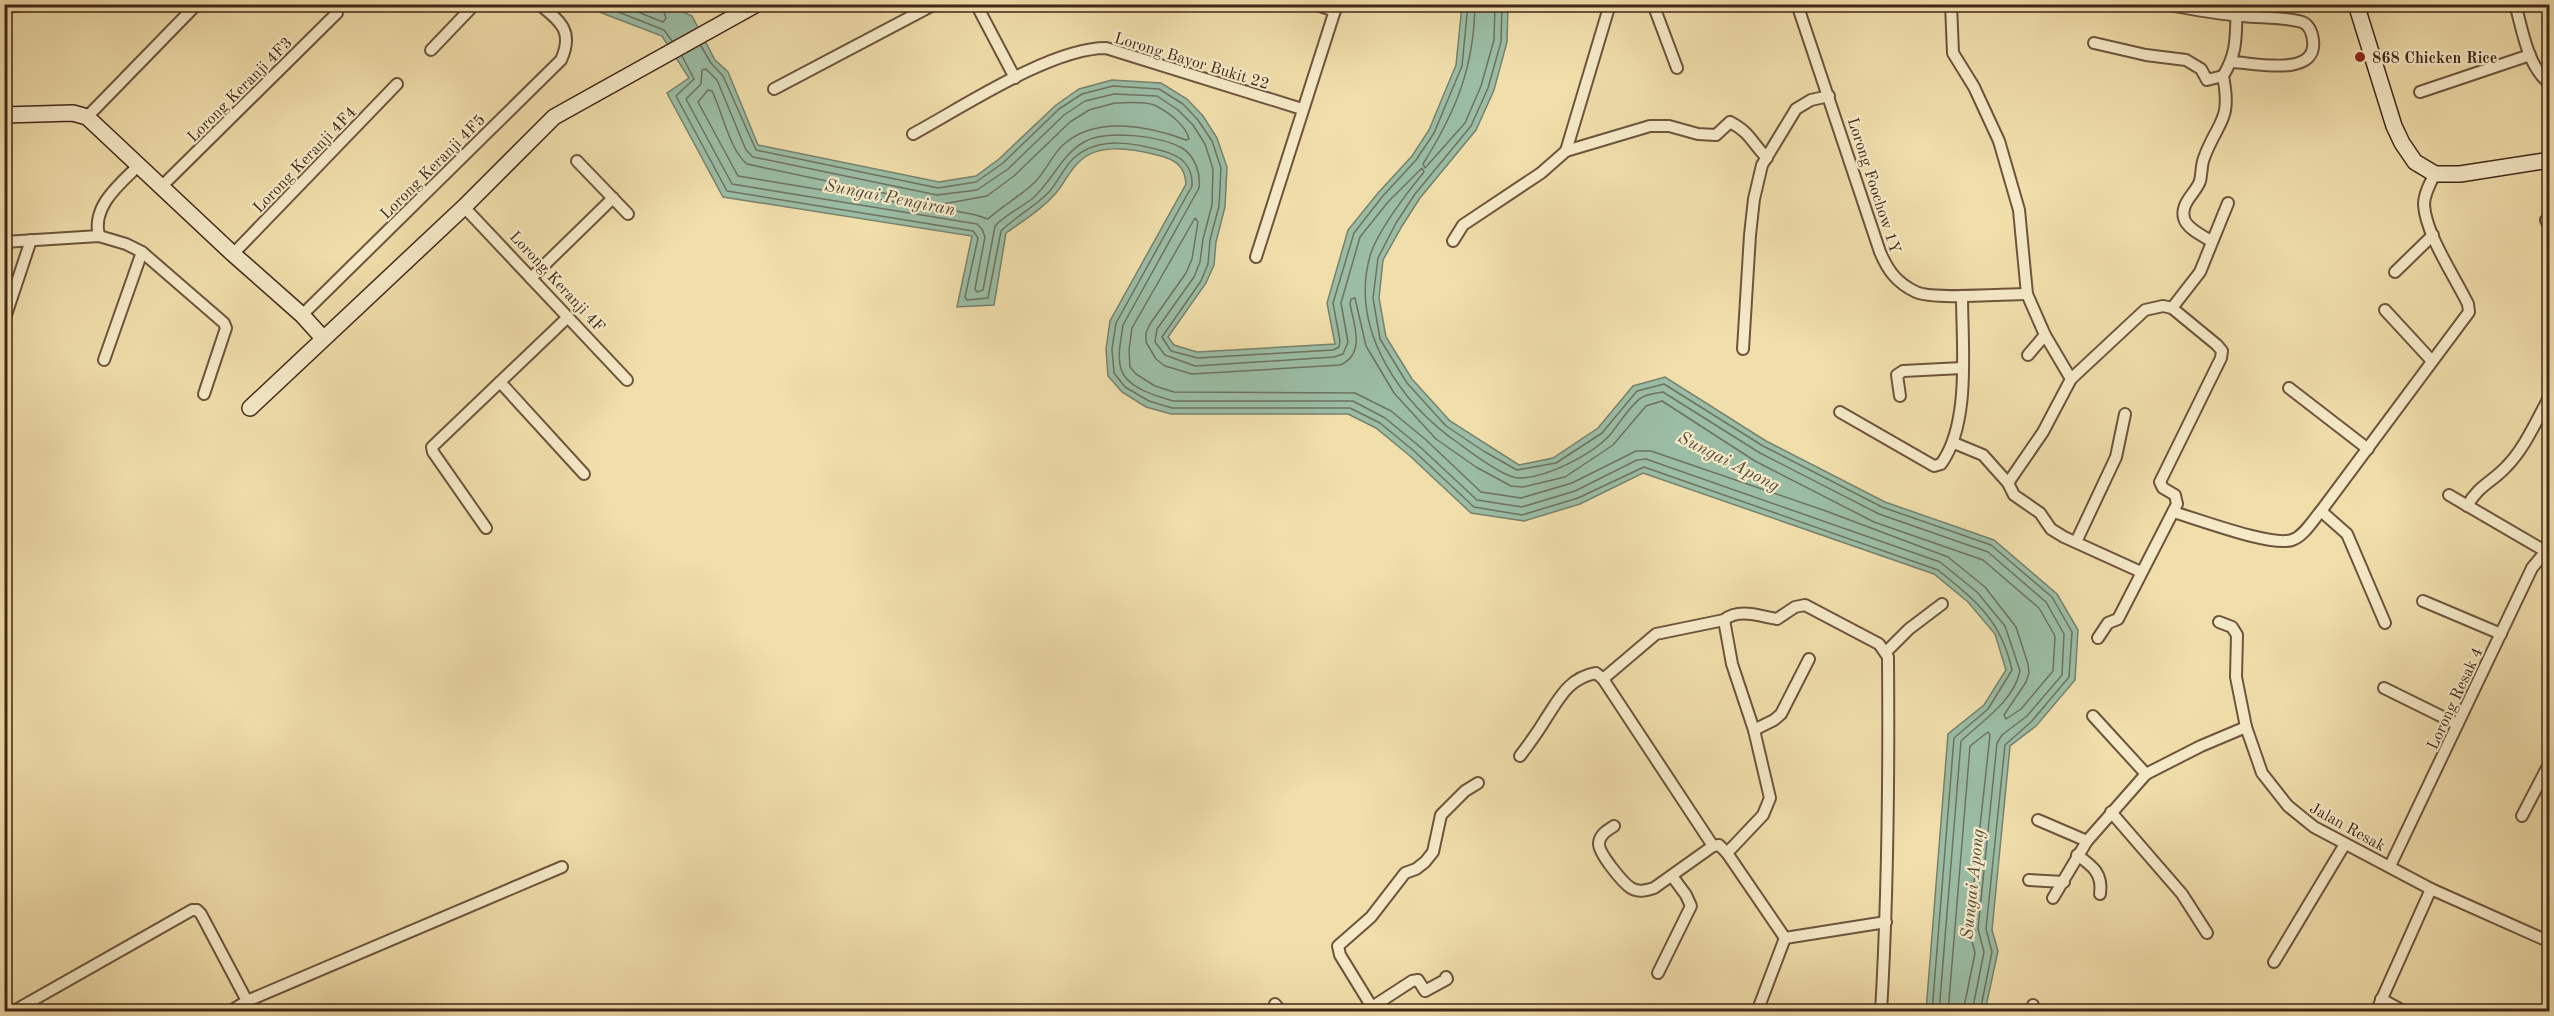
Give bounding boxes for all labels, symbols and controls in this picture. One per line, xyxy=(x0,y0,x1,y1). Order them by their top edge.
street label: Lorong Bayor Bukit 22 xyxy=(1112,31,1271,93)
street label: Lorong Keranji 4F3 xyxy=(185,35,296,146)
marker: 868 Chicken Rice xyxy=(2353,50,2367,64)
place label: 868 Chicken Rice xyxy=(2372,51,2497,67)
street label: Lorong Keranji 4F4 xyxy=(251,104,360,217)
street label: Lorong Keranji 4F5 xyxy=(378,112,489,223)
street label: Lorong Foochow 1Y xyxy=(1844,116,1903,256)
water label: Sungai Pengiran xyxy=(823,176,957,219)
street label: Lorong Keranji 4F xyxy=(506,229,607,336)
water label: Sungai Apong xyxy=(1675,429,1782,495)
street label: Lorong Resak 4 xyxy=(2425,645,2486,752)
street label: Jalan Resak xyxy=(2306,800,2388,855)
water label: Sungai Apong xyxy=(1958,828,1988,940)

